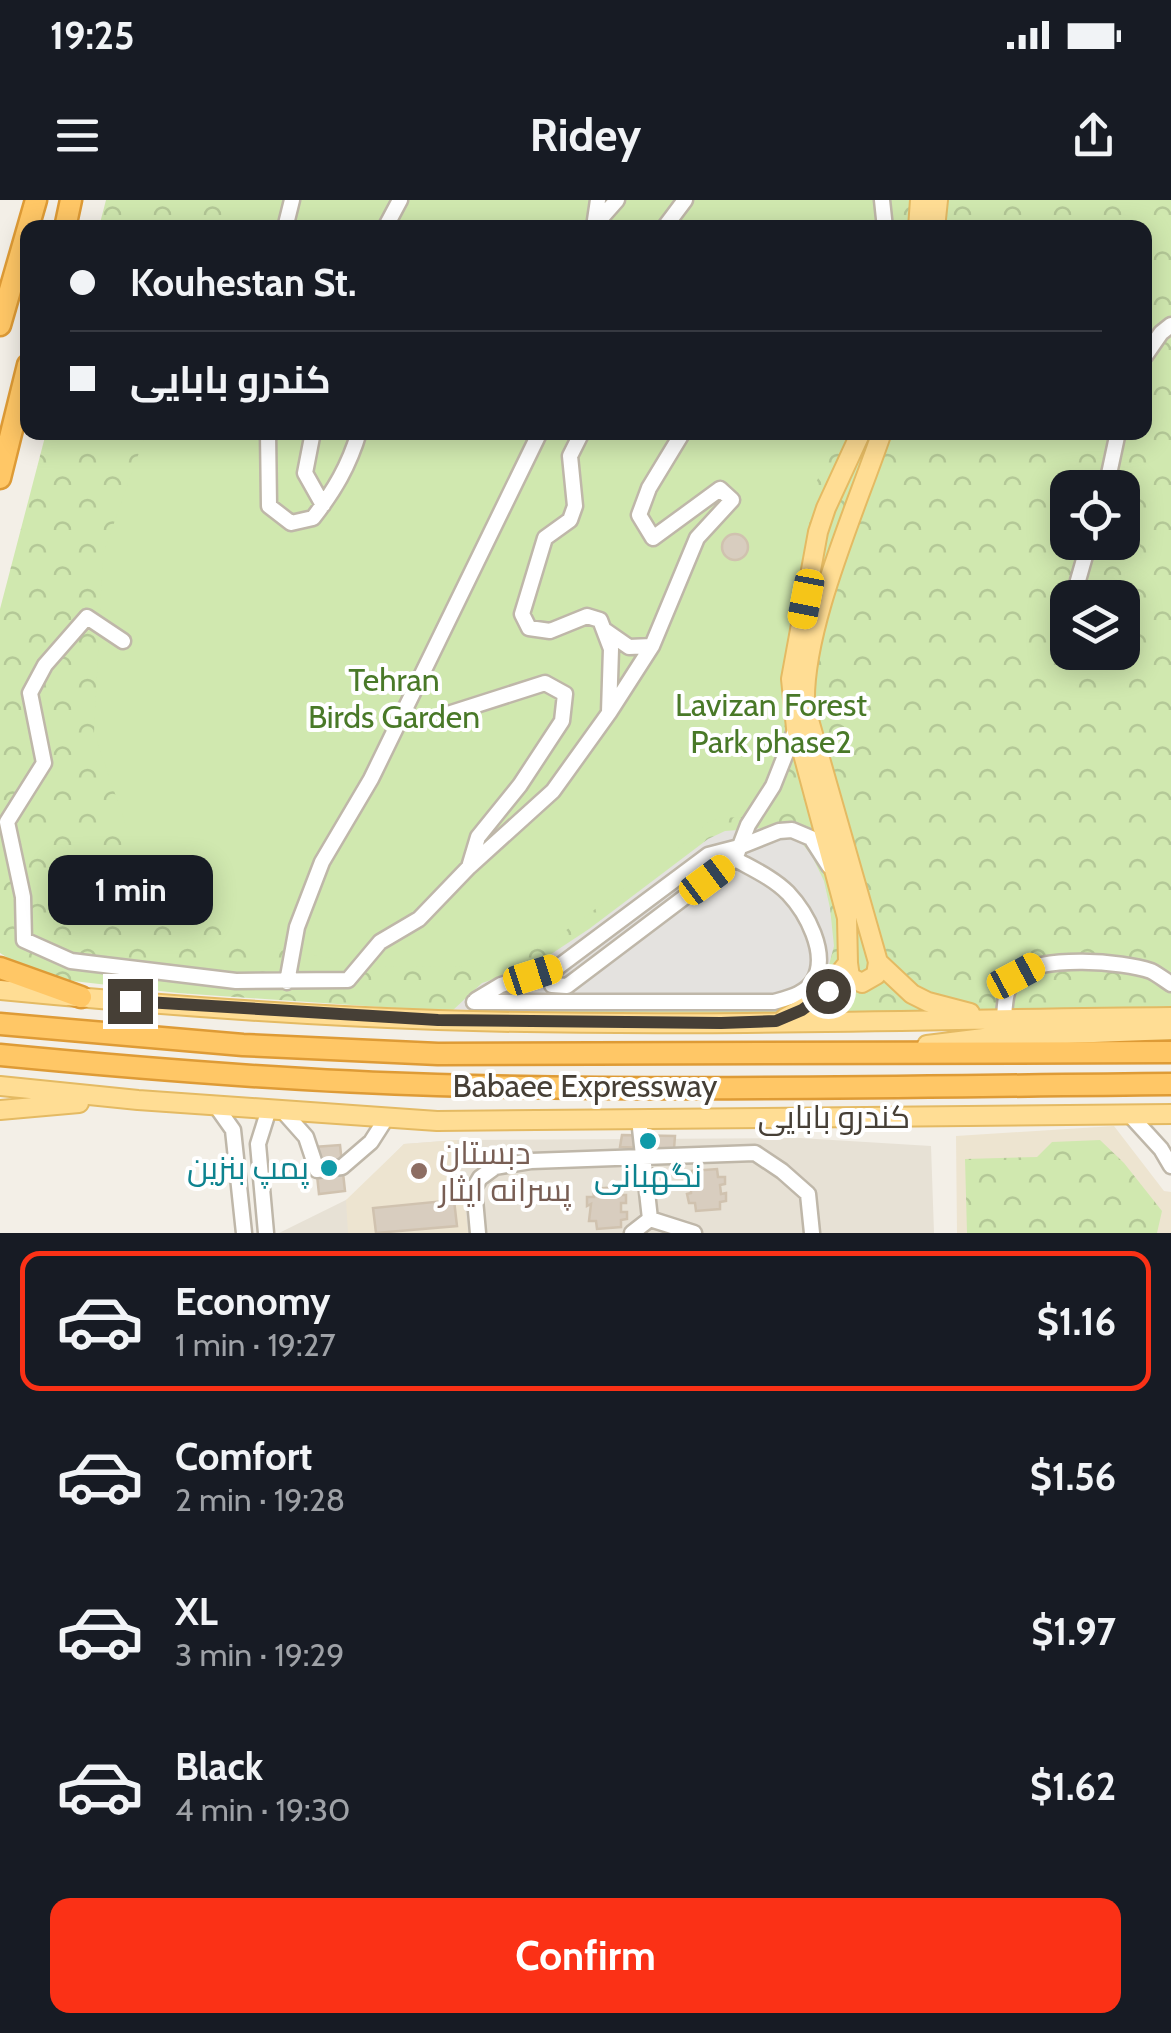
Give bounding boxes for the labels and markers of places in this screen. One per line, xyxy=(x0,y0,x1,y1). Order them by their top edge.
marker: نگهبانی xyxy=(637,1130,659,1152)
place label: دبستان پسرانه ایثار xyxy=(437,1133,572,1211)
place label: پمپ بنزین xyxy=(187,1148,309,1189)
place label: نگهبانی xyxy=(594,1156,702,1195)
marker: پمپ بنزین xyxy=(318,1157,340,1179)
marker: دبستان پسرانه ایثار xyxy=(408,1160,430,1182)

